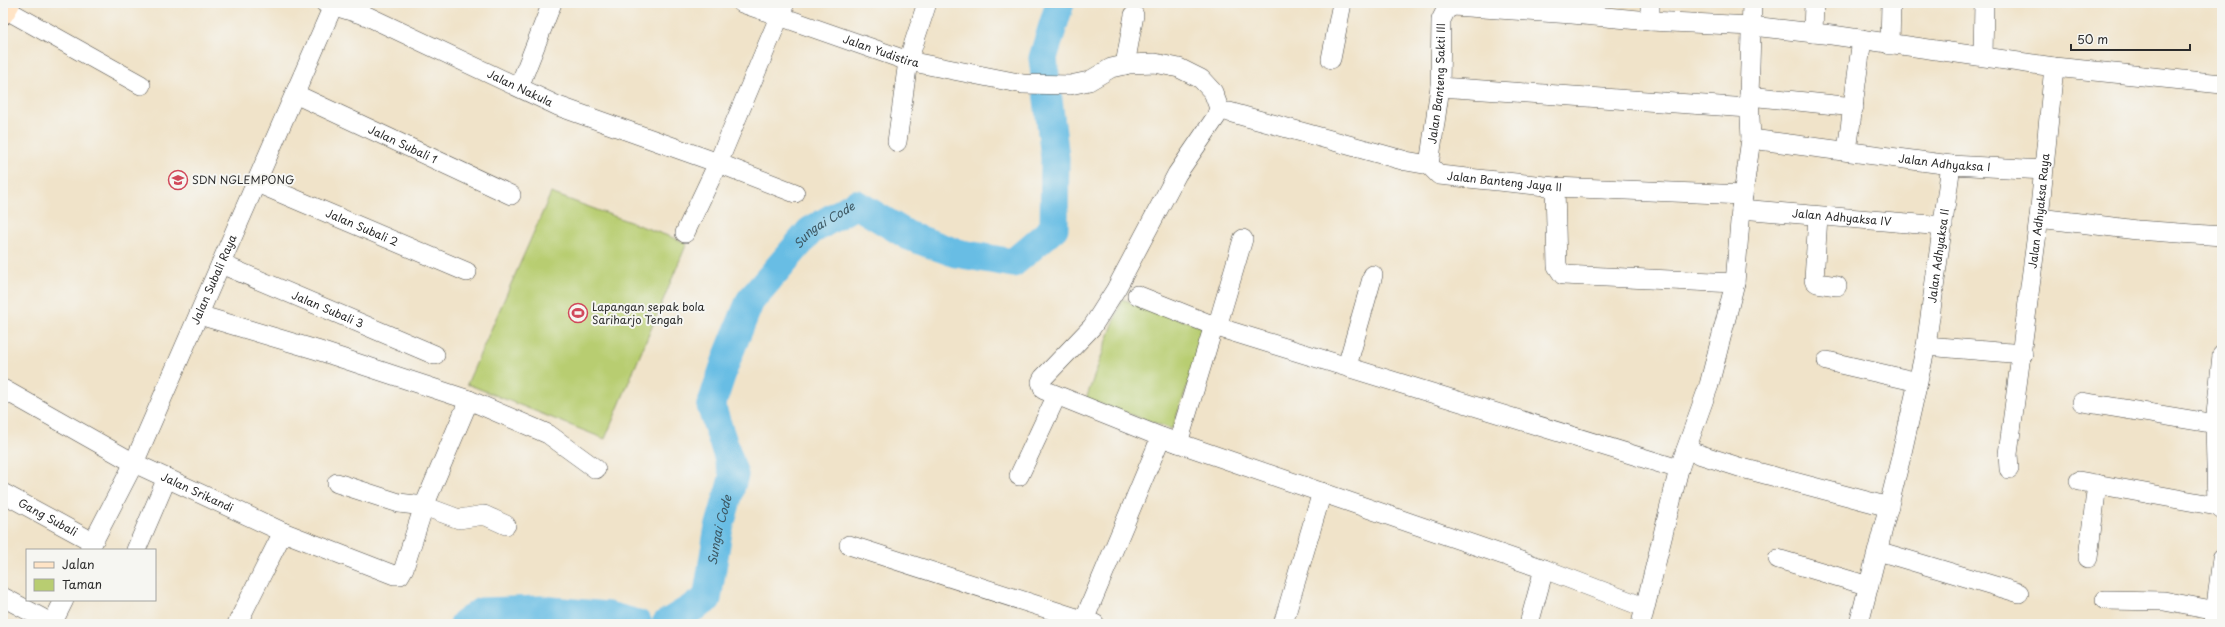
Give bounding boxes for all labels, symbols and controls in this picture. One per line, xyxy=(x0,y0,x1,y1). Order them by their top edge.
street label: Jalan Banteng Sakti III xyxy=(1423,23,1449,145)
scale bar xyxy=(2071,26,2190,52)
street label: Jalan Yudistira xyxy=(841,30,921,71)
text: 50 m xyxy=(2077,30,2108,48)
street label: Jalan Nakula xyxy=(484,65,556,111)
street label: Jalan Subali 1 xyxy=(366,120,440,167)
street label: Jalan Adhyaksa I xyxy=(1897,149,1991,175)
street label: Jalan Adhyaksa Raya xyxy=(2023,153,2053,270)
street label: Jalan Banteng Jaya II xyxy=(1446,167,1563,195)
school or university icon: SDN NGLEMPONG xyxy=(167,169,189,191)
place label: SDN NGLEMPONG xyxy=(192,171,295,188)
water label: Sungai Code xyxy=(789,196,858,252)
street label: Jalan Subali 2 xyxy=(323,204,401,250)
street label: Jalan Adhyaksa IV xyxy=(1791,204,1893,230)
street label: Jalan Adhyaksa II xyxy=(1923,207,1953,304)
street label: Jalan Subali Raya xyxy=(186,232,241,327)
street label: Jalan Subali 3 xyxy=(289,286,367,332)
place label: Lapangan sepak bola Sariharjo Tengah xyxy=(592,298,706,328)
sports icon: Lapangan sepak bola Sariharjo Tengah xyxy=(567,302,589,324)
street label: Jalan Srikandi xyxy=(158,468,236,516)
water label: Sungai Code xyxy=(703,492,736,566)
street label: Gang Subali xyxy=(15,494,81,540)
legend xyxy=(26,549,156,601)
text: Jalan xyxy=(62,555,95,573)
text: Taman xyxy=(62,575,102,593)

